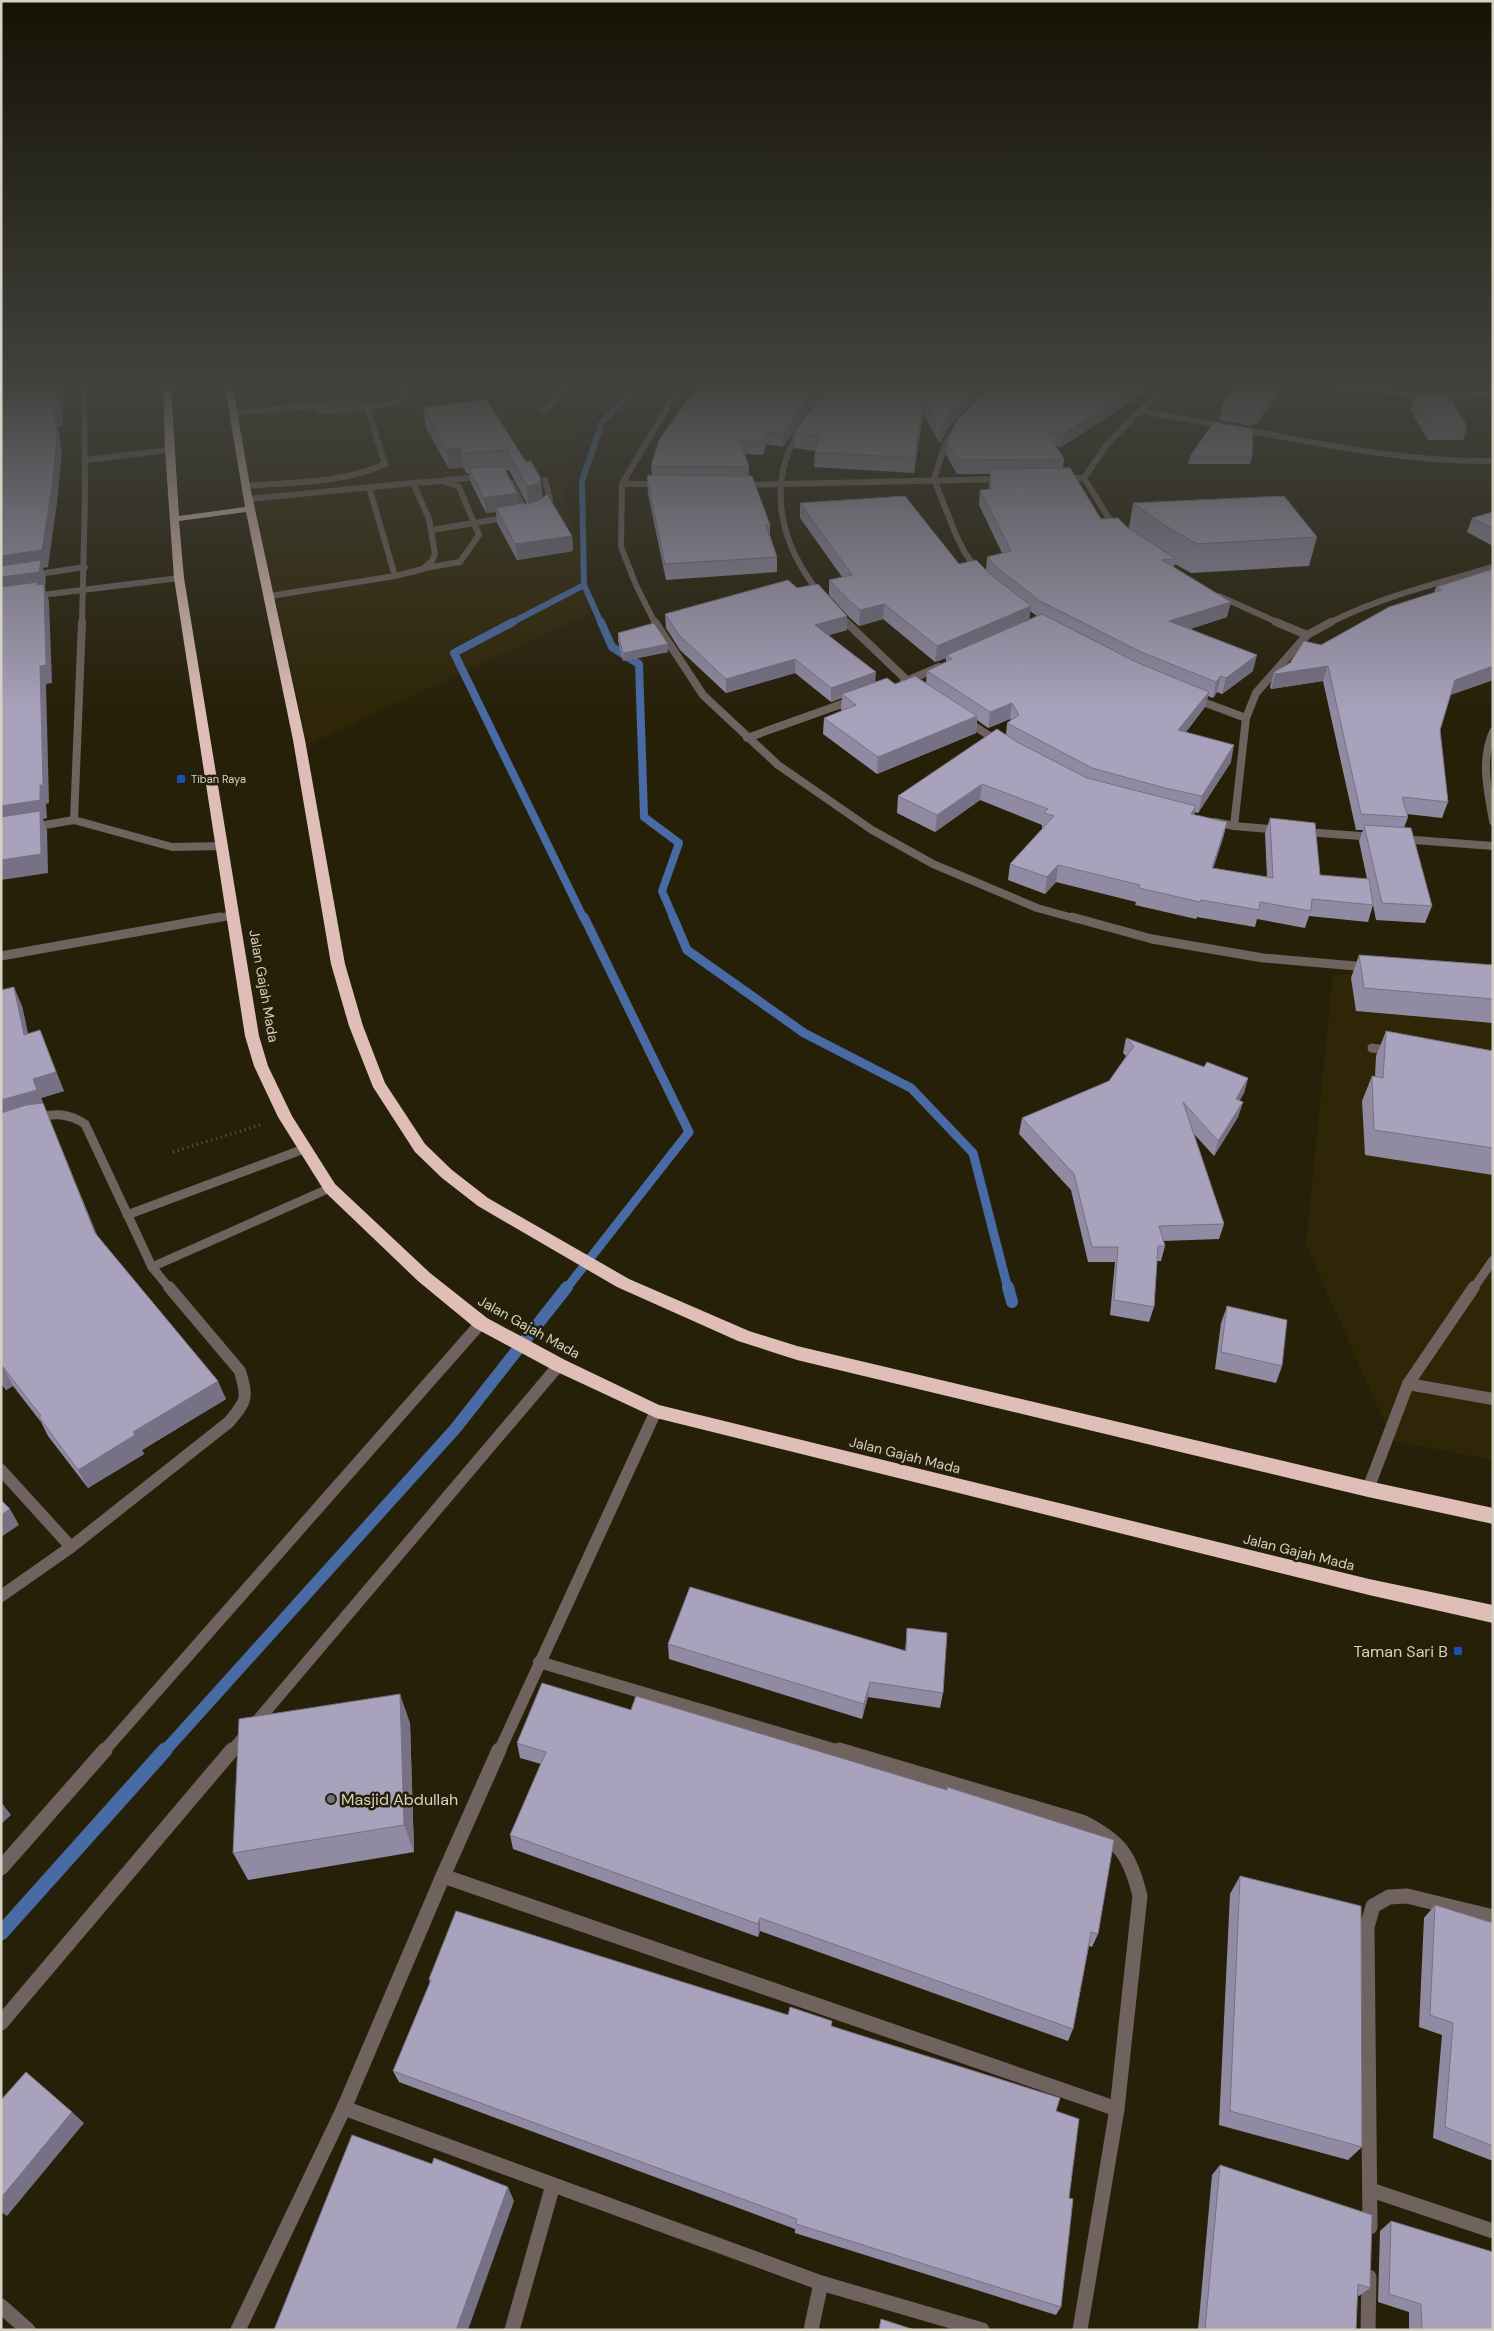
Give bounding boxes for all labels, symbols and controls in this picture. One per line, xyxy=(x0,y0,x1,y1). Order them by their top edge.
place label: Tiban Raya xyxy=(191,772,246,786)
marker: Tiban Raya xyxy=(175,773,187,785)
street label: Jalan Gajah Mada xyxy=(245,928,283,1044)
street label: Jalan Gajah Mada xyxy=(475,1292,583,1362)
street label: Jalan Gajah Mada xyxy=(848,1432,962,1478)
street label: Jalan Gajah Mada xyxy=(1242,1529,1356,1575)
place label: Taman Sari B xyxy=(1353,1641,1448,1662)
marker: Taman Sari B xyxy=(1452,1645,1464,1657)
place label: Masjid Abdullah xyxy=(341,1789,458,1810)
marker: Masjid Abdullah xyxy=(325,1793,337,1805)

